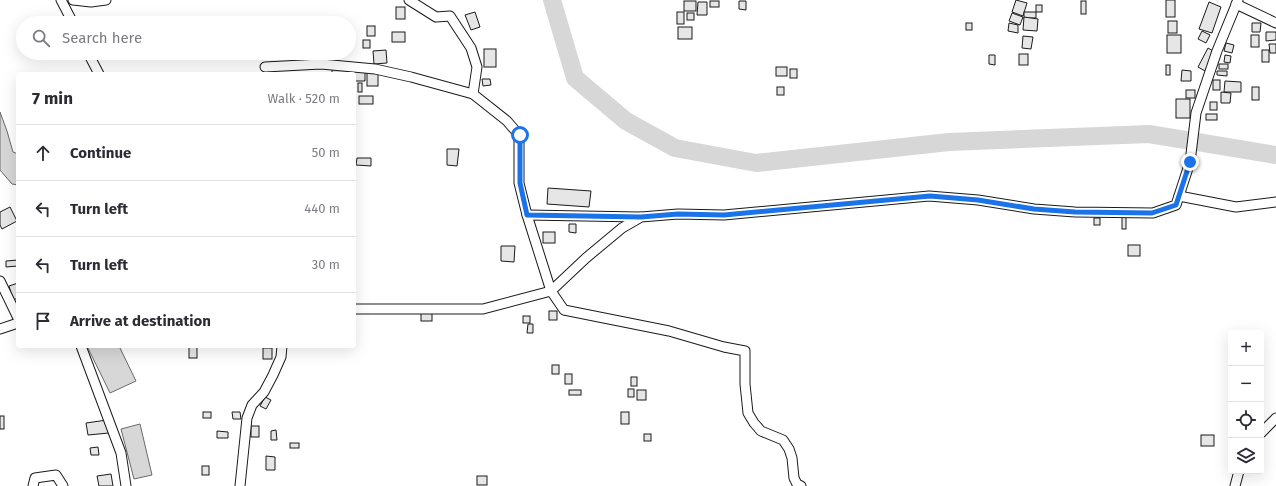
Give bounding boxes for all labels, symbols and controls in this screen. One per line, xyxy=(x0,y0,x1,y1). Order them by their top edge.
search box xyxy=(16,16,356,60)
icon: search xyxy=(30,27,52,49)
text: Search here xyxy=(62,29,142,47)
text: 7 min xyxy=(32,88,73,109)
text: Walk · 520 m xyxy=(268,91,340,106)
route start xyxy=(511,126,529,144)
icon: ahead xyxy=(32,142,54,164)
text: Continue xyxy=(70,144,131,162)
text: 50 m xyxy=(312,145,340,160)
route end xyxy=(1181,153,1199,171)
icon: left xyxy=(32,198,54,220)
text: Turn left xyxy=(70,200,128,218)
text: 440 m xyxy=(304,201,340,216)
icon: left xyxy=(32,254,54,276)
text: Turn left xyxy=(70,256,128,274)
text: 30 m xyxy=(312,257,340,272)
icon: arrive xyxy=(32,310,54,332)
text: Arrive at destination xyxy=(70,312,211,330)
map controls xyxy=(1228,330,1264,474)
button: + xyxy=(1228,330,1264,366)
button: − xyxy=(1228,366,1264,402)
button: locate xyxy=(1228,402,1264,438)
button: layers xyxy=(1228,438,1264,474)

